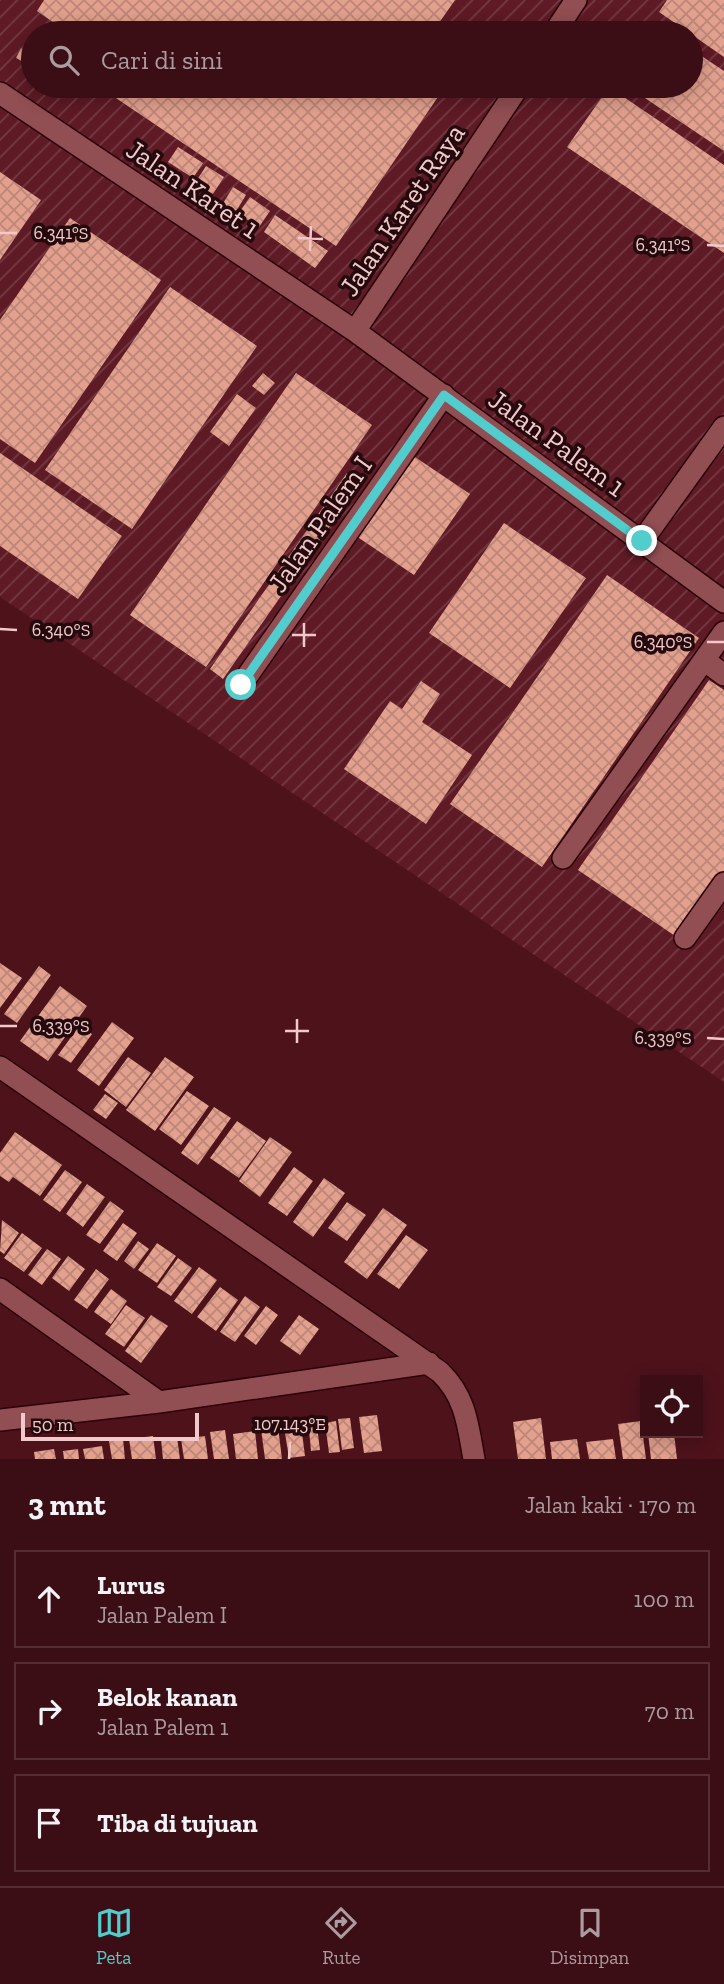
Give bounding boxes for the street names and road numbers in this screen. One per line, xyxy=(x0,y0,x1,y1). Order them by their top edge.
street label: Jalan Karet Raya xyxy=(332,117,472,302)
street label: Jalan Karet 1 xyxy=(120,133,266,246)
street label: Jalan Palem 1 xyxy=(482,383,632,504)
street label: Jalan Palem I xyxy=(261,450,379,598)

